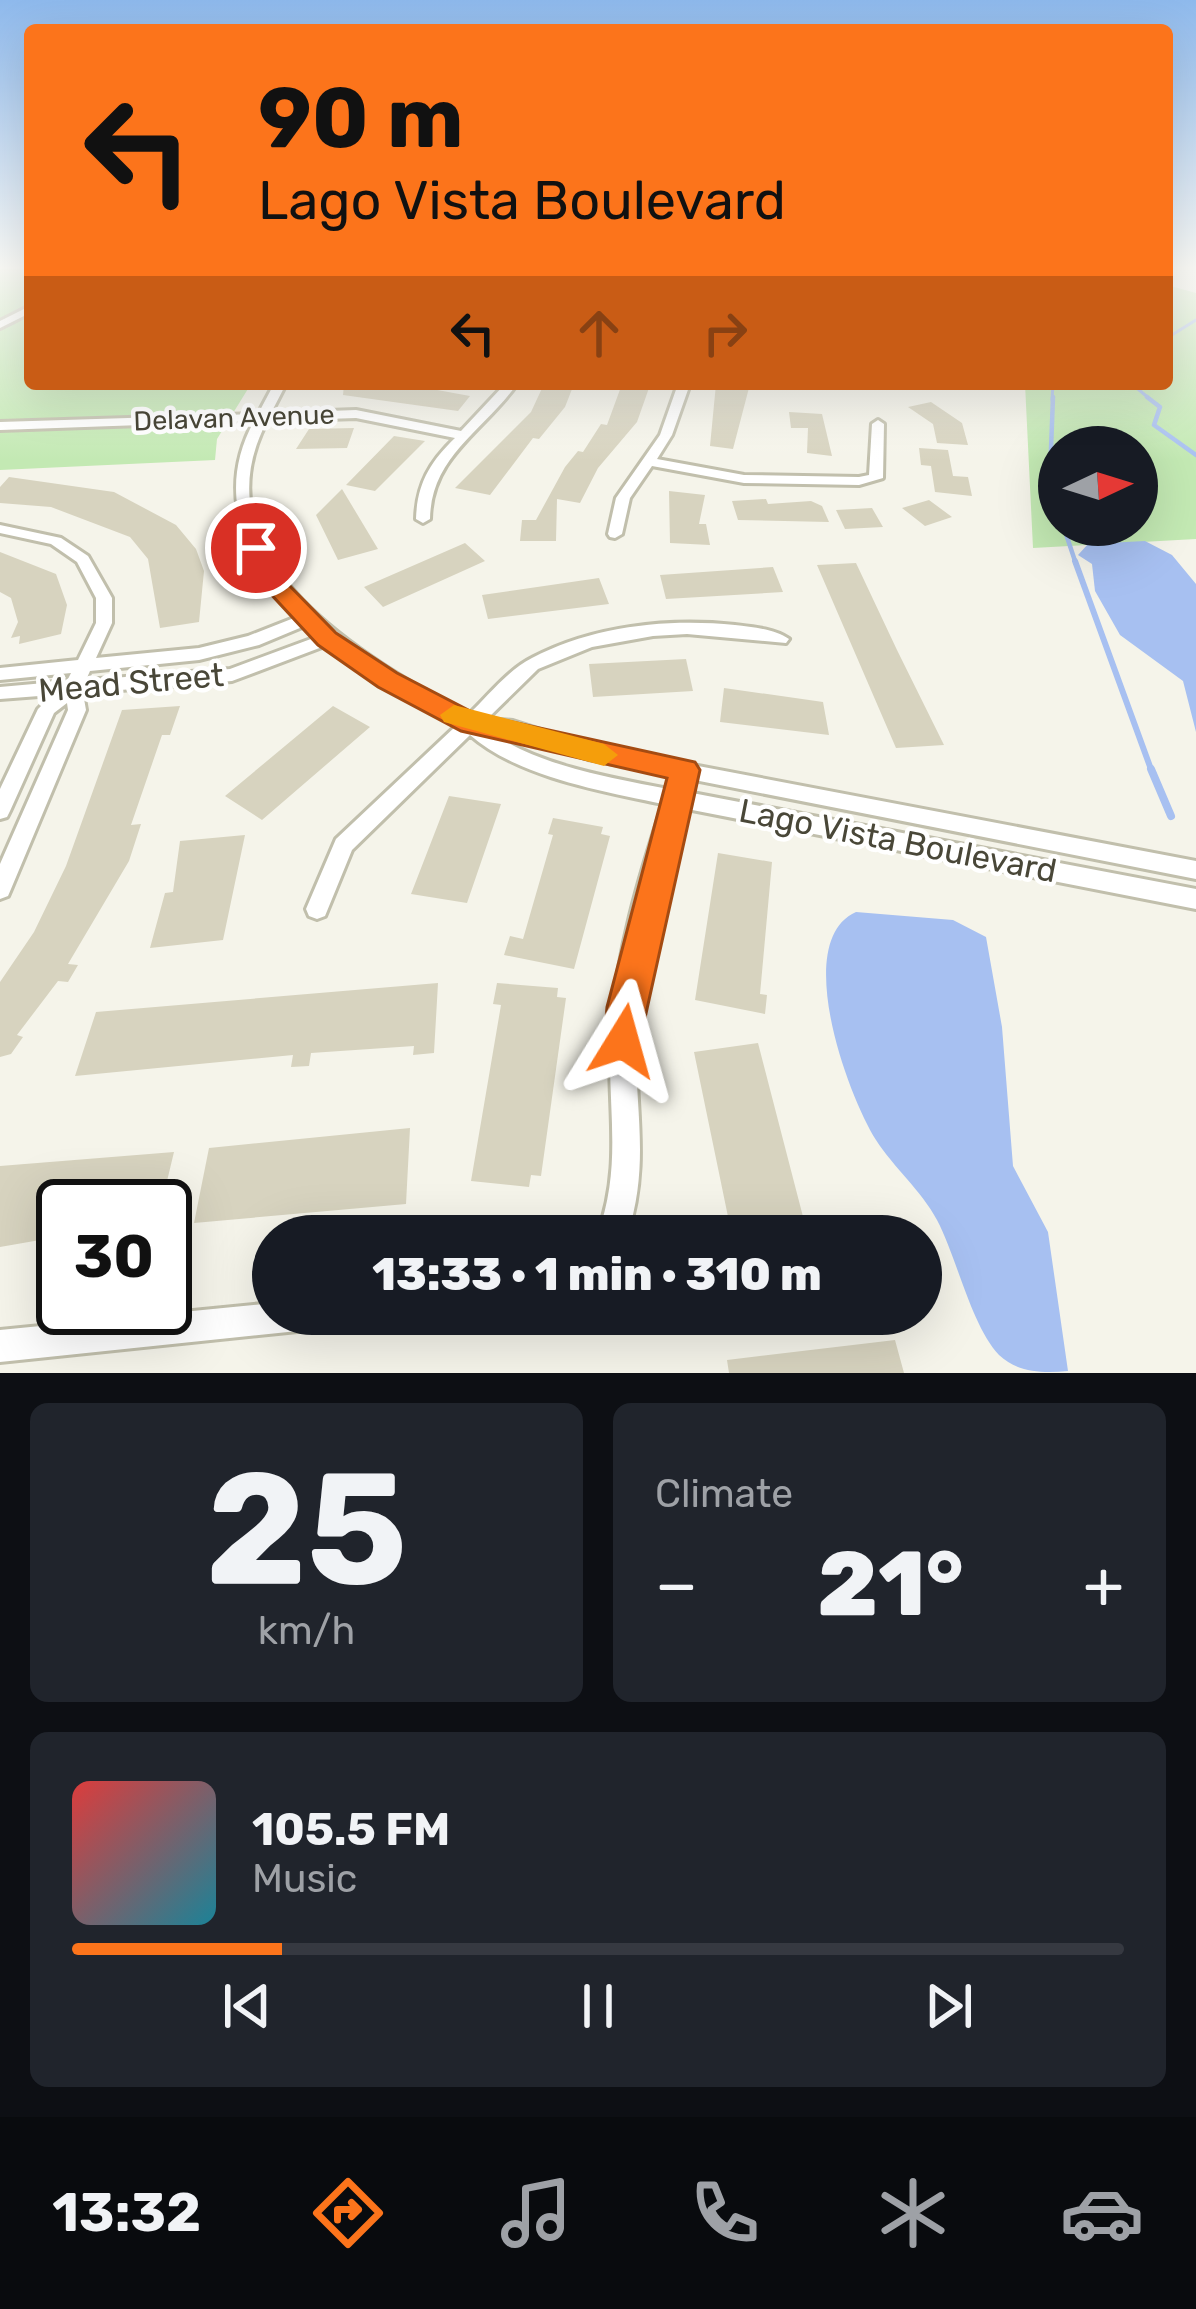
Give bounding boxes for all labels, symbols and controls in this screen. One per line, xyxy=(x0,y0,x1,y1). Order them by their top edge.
text: 90 m xyxy=(258,68,464,168)
icon: left xyxy=(60,72,216,228)
text: Lago Vista Boulevard xyxy=(258,169,786,233)
icon: left xyxy=(440,300,506,366)
icon: ahead xyxy=(566,300,632,366)
icon: right xyxy=(692,300,758,366)
street label: Delavan Avenue xyxy=(133,399,335,437)
north arrow xyxy=(1038,426,1158,546)
map controls xyxy=(1038,426,1158,546)
pin xyxy=(205,497,307,599)
icon: arrive xyxy=(223,515,289,581)
street label: Mead Street xyxy=(37,655,225,710)
street label: Lago Vista Boulevard xyxy=(736,791,1060,890)
position arrow xyxy=(560,978,686,1104)
speed limit sign: 30 xyxy=(36,1179,192,1335)
text: 13:33 · 1 min · 310 m xyxy=(372,1248,822,1301)
text: 25 xyxy=(205,1437,408,1622)
text: Climate xyxy=(655,1471,793,1517)
text: 21° xyxy=(817,1531,963,1638)
text: − xyxy=(655,1545,698,1624)
text: + xyxy=(1083,1545,1124,1624)
text: km/h xyxy=(258,1608,355,1654)
text: 105.5 FM xyxy=(252,1803,450,1856)
text: Music xyxy=(252,1856,357,1902)
icon: previous xyxy=(214,1973,280,2039)
icon: pause xyxy=(565,1973,631,2039)
icon: next xyxy=(916,1973,982,2039)
icon: directions xyxy=(306,2171,390,2255)
icon: music xyxy=(494,2171,578,2255)
icon: phone xyxy=(683,2171,767,2255)
icon: climate xyxy=(871,2171,955,2255)
icon: car xyxy=(1060,2171,1144,2255)
text: 13:32 xyxy=(52,2181,201,2245)

